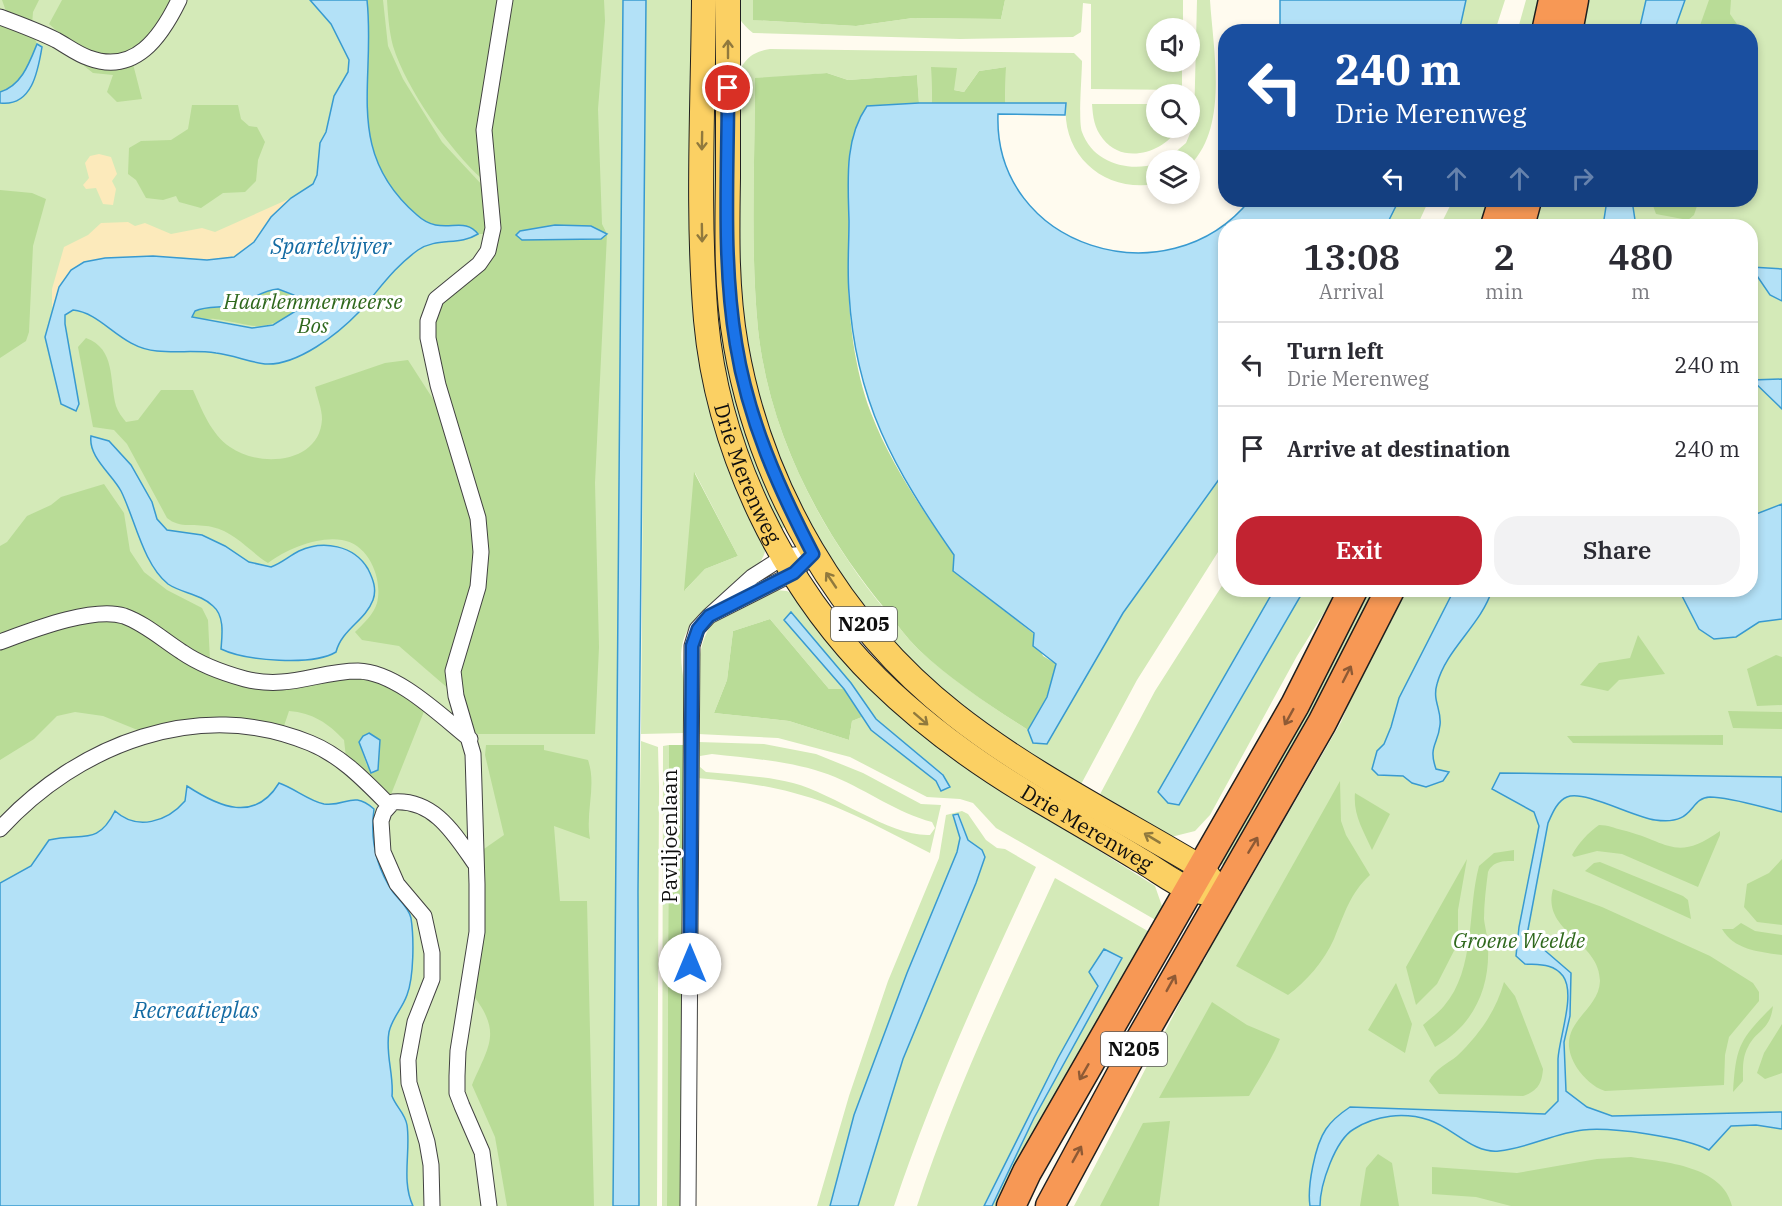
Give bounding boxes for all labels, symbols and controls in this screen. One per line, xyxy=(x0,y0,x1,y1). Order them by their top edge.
map controls xyxy=(1146,18,1200,204)
button: sound xyxy=(1146,18,1200,72)
one-way arrow xyxy=(722,39,734,59)
text: 240 m xyxy=(1335,42,1461,97)
icon: left xyxy=(1236,48,1314,126)
pin xyxy=(702,62,753,113)
icon: arrive xyxy=(711,71,744,104)
button: search xyxy=(1146,84,1200,138)
text: Drie Merenweg xyxy=(1335,95,1527,130)
one-way arrow xyxy=(696,131,708,151)
button: layers xyxy=(1146,150,1200,204)
icon: left xyxy=(1377,162,1410,195)
icon: ahead xyxy=(1440,162,1473,195)
icon: ahead xyxy=(1503,162,1536,195)
icon: right xyxy=(1566,162,1599,195)
one-way arrow xyxy=(696,222,708,242)
water label: Spartelvijver xyxy=(270,231,393,260)
text: 13:08 xyxy=(1303,233,1400,280)
text: 2 xyxy=(1493,233,1515,280)
text: 480 xyxy=(1608,233,1673,280)
text: Arrival xyxy=(1319,278,1384,305)
text: min xyxy=(1485,278,1523,305)
text: m xyxy=(1631,278,1650,305)
park label: Haarlemmermeerse Bos xyxy=(222,287,403,339)
text: Turn left xyxy=(1287,336,1383,365)
icon: left xyxy=(1236,348,1269,381)
text: 240 m xyxy=(1674,350,1740,379)
text: Drie Merenweg xyxy=(1287,365,1429,392)
street label: Drie Merenweg xyxy=(708,400,789,549)
icon: arrive xyxy=(1236,432,1269,465)
text: Arrive at destination xyxy=(1287,434,1510,463)
text: 240 m xyxy=(1674,434,1740,463)
button: Exit xyxy=(1236,516,1482,585)
button: Share xyxy=(1494,516,1740,585)
one-way arrow xyxy=(825,572,838,589)
road number: N205 xyxy=(831,607,897,641)
one-way arrow xyxy=(1342,666,1354,684)
one-way arrow xyxy=(1282,708,1294,725)
one-way arrow xyxy=(913,712,929,725)
street label: Paviljoenlaan xyxy=(655,769,683,903)
street label: Drie Merenweg xyxy=(1016,778,1159,878)
one-way arrow xyxy=(1144,832,1161,844)
one-way arrow xyxy=(1247,837,1259,854)
park label: Groene Weelde xyxy=(1453,926,1586,954)
position arrow xyxy=(658,932,722,996)
one-way arrow xyxy=(1166,975,1178,992)
water label: Recreatieplas xyxy=(132,995,260,1024)
road number: N205 xyxy=(1101,1032,1167,1066)
one-way arrow xyxy=(1078,1063,1090,1080)
one-way arrow xyxy=(1071,1146,1083,1163)

